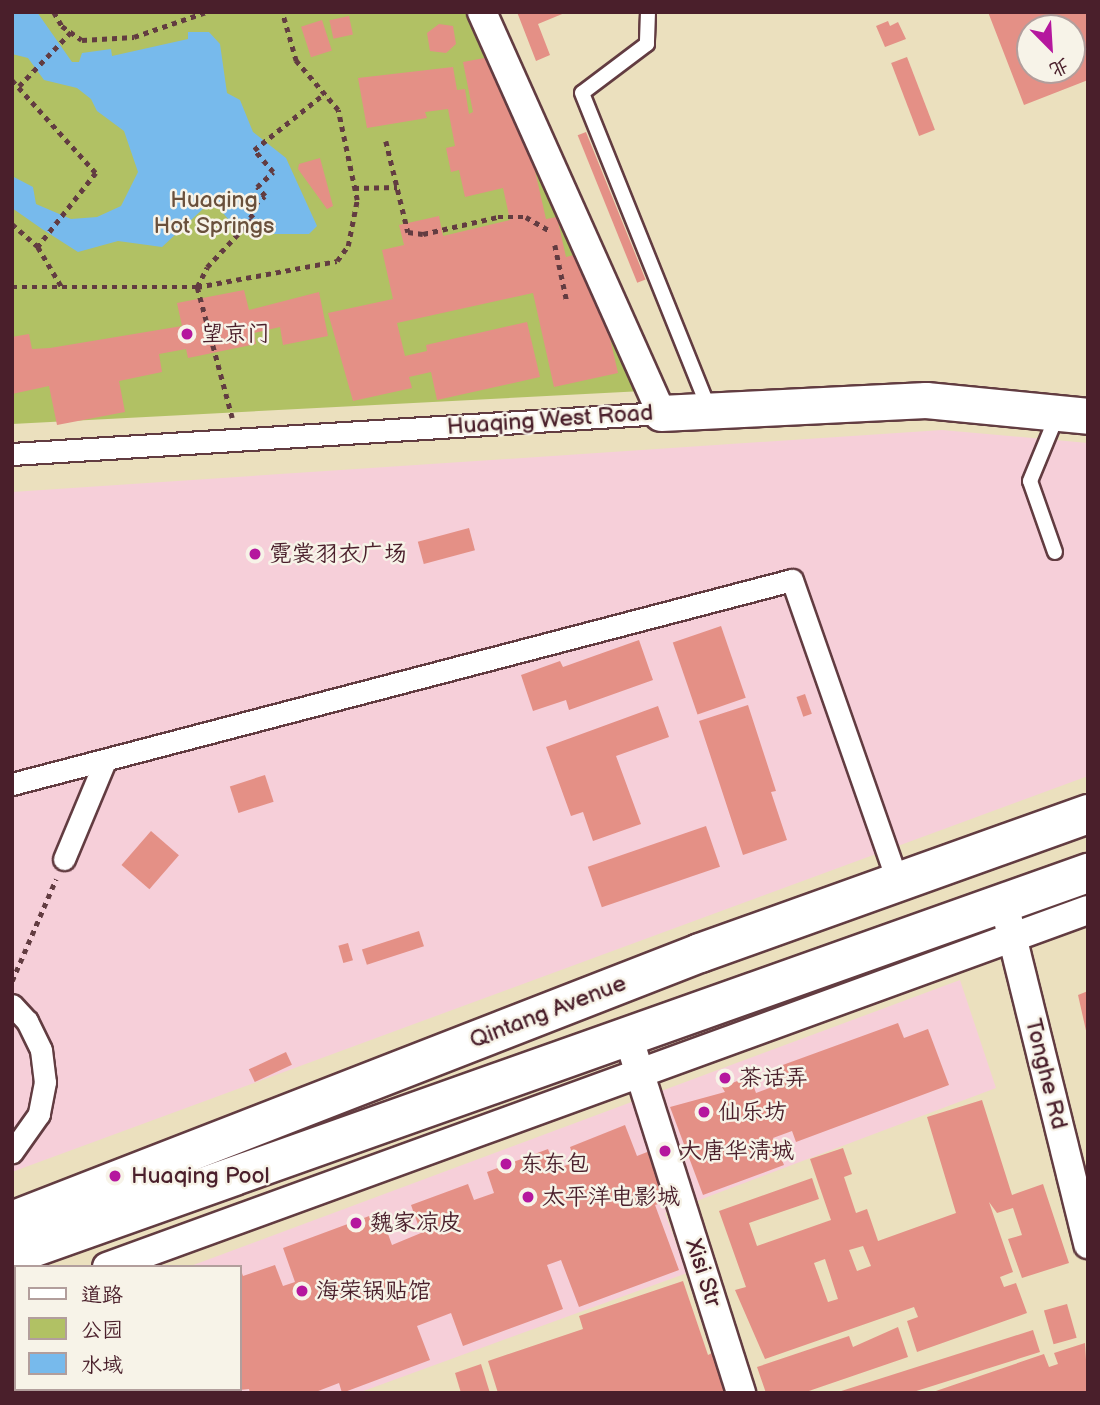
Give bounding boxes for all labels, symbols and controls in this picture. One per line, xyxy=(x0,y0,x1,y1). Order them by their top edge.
north arrow xyxy=(1016,14,1086,84)
text: 北 xyxy=(1046,52,1072,81)
park label: Huaqing Hot Springs xyxy=(153,186,275,240)
place label: 望京门 xyxy=(201,320,270,348)
marker: 望京门 xyxy=(179,326,195,342)
street label: Huaqing West Road xyxy=(446,399,654,441)
place label: 霓裳羽衣广场 xyxy=(269,540,407,568)
marker: 霓裳羽衣广场 xyxy=(247,546,263,562)
street label: Qintang Avenue xyxy=(466,970,630,1054)
street label: Tonghe Rd xyxy=(1019,1016,1073,1132)
place label: 茶话弄 xyxy=(739,1064,808,1092)
marker: 茶话弄 xyxy=(717,1070,733,1086)
place label: 仙乐坊 xyxy=(718,1098,787,1126)
marker: 仙乐坊 xyxy=(696,1104,712,1120)
place label: 大唐华清城 xyxy=(679,1137,794,1165)
marker: 大唐华清城 xyxy=(657,1143,673,1159)
place label: 东东包 xyxy=(520,1150,589,1178)
marker: 东东包 xyxy=(498,1156,514,1172)
place label: Huaqing Pool xyxy=(131,1162,270,1190)
marker: Huaqing Pool xyxy=(105,1166,125,1186)
place label: 太平洋电影城 xyxy=(542,1183,680,1211)
marker: 太平洋电影城 xyxy=(520,1189,536,1205)
place label: 魏家凉皮 xyxy=(370,1209,462,1237)
marker: 魏家凉皮 xyxy=(348,1215,364,1231)
street label: Xisi Str xyxy=(679,1235,727,1311)
legend xyxy=(14,1265,242,1391)
place label: 海荣锅贴馆 xyxy=(316,1277,431,1305)
text: 道路 xyxy=(81,1283,123,1308)
marker: 海荣锅贴馆 xyxy=(294,1283,310,1299)
text: 公园 xyxy=(81,1318,123,1343)
text: 水域 xyxy=(81,1353,123,1378)

